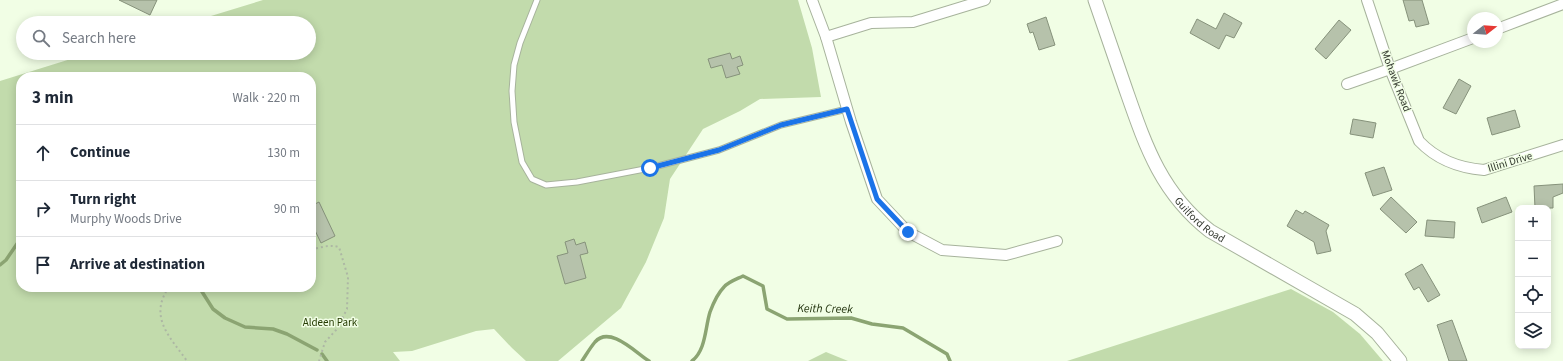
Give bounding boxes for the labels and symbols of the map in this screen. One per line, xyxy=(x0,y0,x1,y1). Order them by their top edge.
north arrow xyxy=(1467,12,1503,48)
street label: Mohawk Road xyxy=(1377,48,1415,114)
street label: Illini Drive xyxy=(1486,148,1535,176)
route start xyxy=(641,159,659,177)
street label: Guilford Road xyxy=(1171,194,1228,246)
route end xyxy=(899,223,917,241)
water label: Keith Creek xyxy=(797,300,853,318)
park label: Aldeen Park xyxy=(303,315,358,330)

